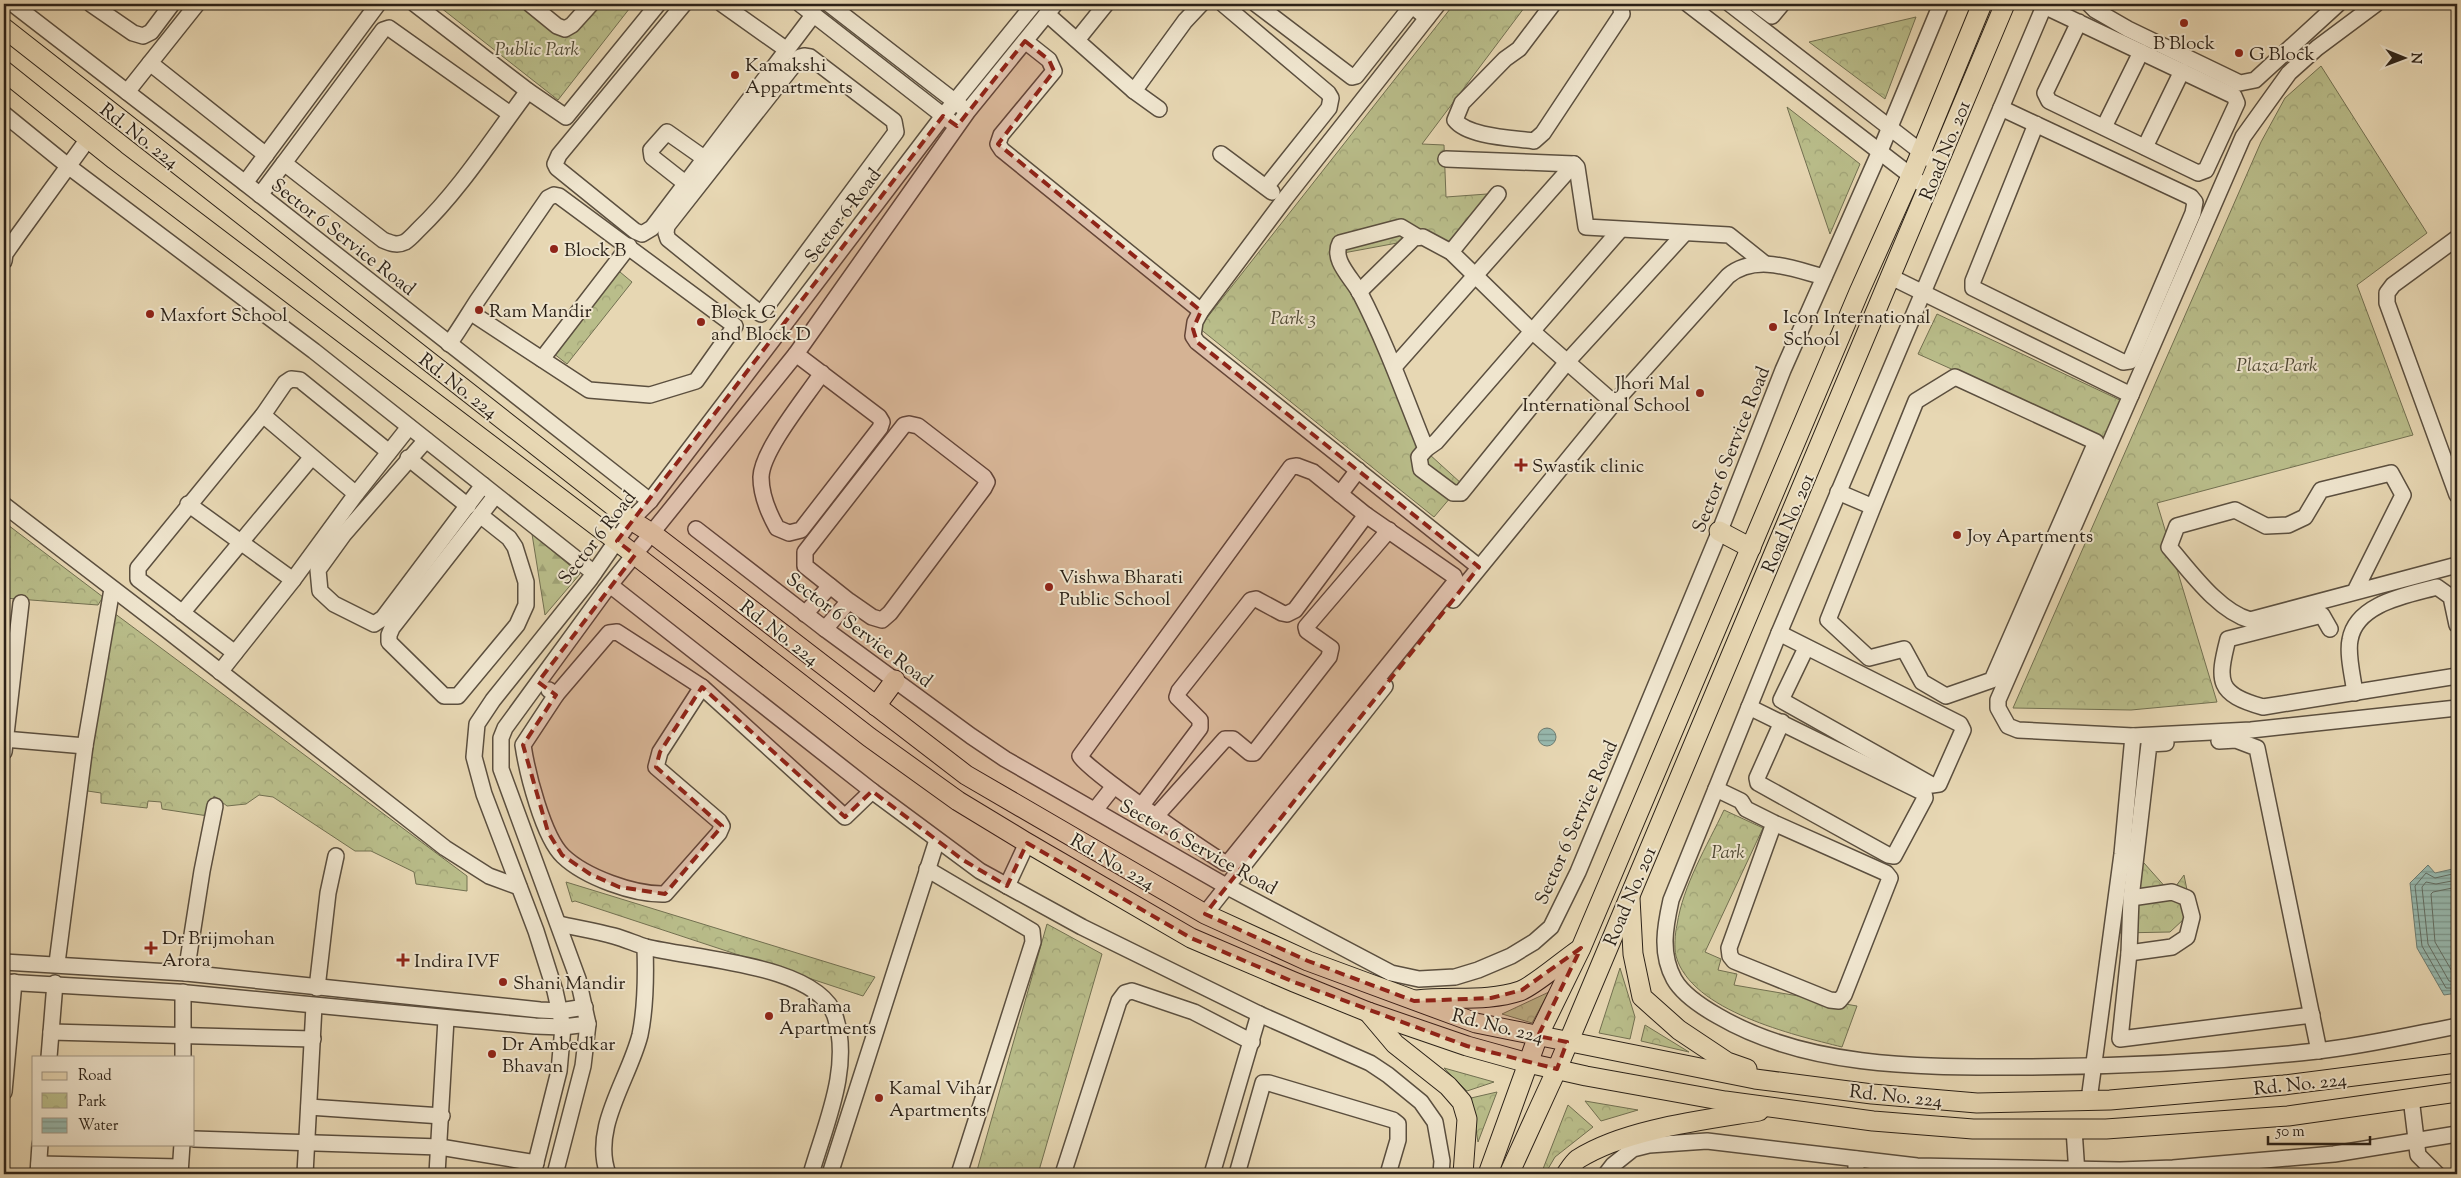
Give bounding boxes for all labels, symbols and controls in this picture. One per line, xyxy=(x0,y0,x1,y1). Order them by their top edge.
marker: B Block xyxy=(2178,17,2190,29)
place label: B Block xyxy=(2153,31,2216,58)
north arrow xyxy=(2378,32,2428,82)
park label: Public Park xyxy=(495,37,580,64)
place label: G Block xyxy=(2249,42,2315,69)
marker: G Block xyxy=(2233,47,2245,59)
text: N xyxy=(2405,52,2425,64)
place label: Kamakshi Appartments xyxy=(745,53,853,102)
marker: Kamakshi Appartments xyxy=(729,69,741,81)
street label: Road No. 201 xyxy=(1914,96,1979,205)
street label: Rd. No. 224 xyxy=(93,98,184,177)
street label: Sector 6 Road xyxy=(799,163,889,270)
street label: Sector 6 Service Road xyxy=(264,173,421,303)
place label: Block B xyxy=(564,238,626,265)
marker: Block B xyxy=(548,243,560,255)
place label: Ram Mandir xyxy=(489,299,592,326)
place label: Block C and Block D xyxy=(711,300,811,349)
place label: Maxfort School xyxy=(160,303,288,330)
marker: Ram Mandir xyxy=(473,304,485,316)
place label: Icon International School xyxy=(1783,305,1931,354)
park label: Park 3 xyxy=(1270,306,1316,333)
marker: Maxfort School xyxy=(144,308,156,320)
marker: Block C and Block D xyxy=(695,316,707,328)
marker: Icon International School xyxy=(1767,321,1779,333)
street label: Rd. No. 224 xyxy=(412,348,503,427)
park label: Plaza-Park xyxy=(2236,353,2318,380)
street label: Sector 6 Service Road xyxy=(1687,363,1778,537)
place label: Jhori Mal International School xyxy=(1522,371,1690,420)
marker: Jhori Mal International School xyxy=(1694,387,1706,399)
place label: Swastik clinic xyxy=(1532,454,1645,481)
marker: Swastik clinic xyxy=(1514,458,1528,472)
street label: Road No. 201 xyxy=(1756,470,1823,578)
street label: Sector 6 Road xyxy=(553,486,644,591)
place label: Joy Apartments xyxy=(1966,524,2093,551)
marker: Joy Apartments xyxy=(1951,529,1963,541)
place label: Vishwa Bharati Public School xyxy=(1059,565,1183,614)
street label: Sector 6 Service Road xyxy=(780,567,937,695)
marker: Vishwa Bharati Public School xyxy=(1043,581,1055,593)
street label: Rd. No. 224 xyxy=(733,595,824,674)
street label: Sector 6 Service Road xyxy=(1529,736,1626,909)
street label: Sector 6 Service Road xyxy=(1114,793,1282,903)
street label: Rd. No. 224 xyxy=(1064,828,1159,898)
park label: Park xyxy=(1711,840,1745,867)
street label: Road No. 201 xyxy=(1598,843,1665,951)
place label: Dr Brijmohan Arora xyxy=(162,926,275,975)
marker: Dr Brijmohan Arora xyxy=(144,941,158,955)
place label: Indira IVF xyxy=(414,949,500,976)
marker: Indira IVF xyxy=(396,953,410,967)
place label: Shani Mandir xyxy=(513,971,625,998)
marker: Shani Mandir xyxy=(497,976,509,988)
place label: Brahama Apartments xyxy=(779,994,876,1043)
street label: Rd. No. 224 xyxy=(1449,1003,1546,1052)
marker: Brahama Apartments xyxy=(763,1010,775,1022)
place label: Dr Ambedkar Bhavan xyxy=(502,1032,615,1081)
marker: Dr Ambedkar Bhavan xyxy=(486,1048,498,1060)
legend xyxy=(32,1056,195,1146)
text: Road xyxy=(78,1066,112,1087)
street label: Rd. No. 224 xyxy=(2252,1067,2349,1104)
place label: Kamal Vihar Apartments xyxy=(889,1076,992,1125)
street label: Rd. No. 224 xyxy=(1848,1079,1944,1116)
text: Park xyxy=(78,1092,107,1113)
marker: Kamal Vihar Apartments xyxy=(873,1092,885,1104)
scale bar xyxy=(2268,1113,2371,1145)
text: Water xyxy=(78,1116,119,1137)
text: 50 m xyxy=(2275,1122,2305,1143)

